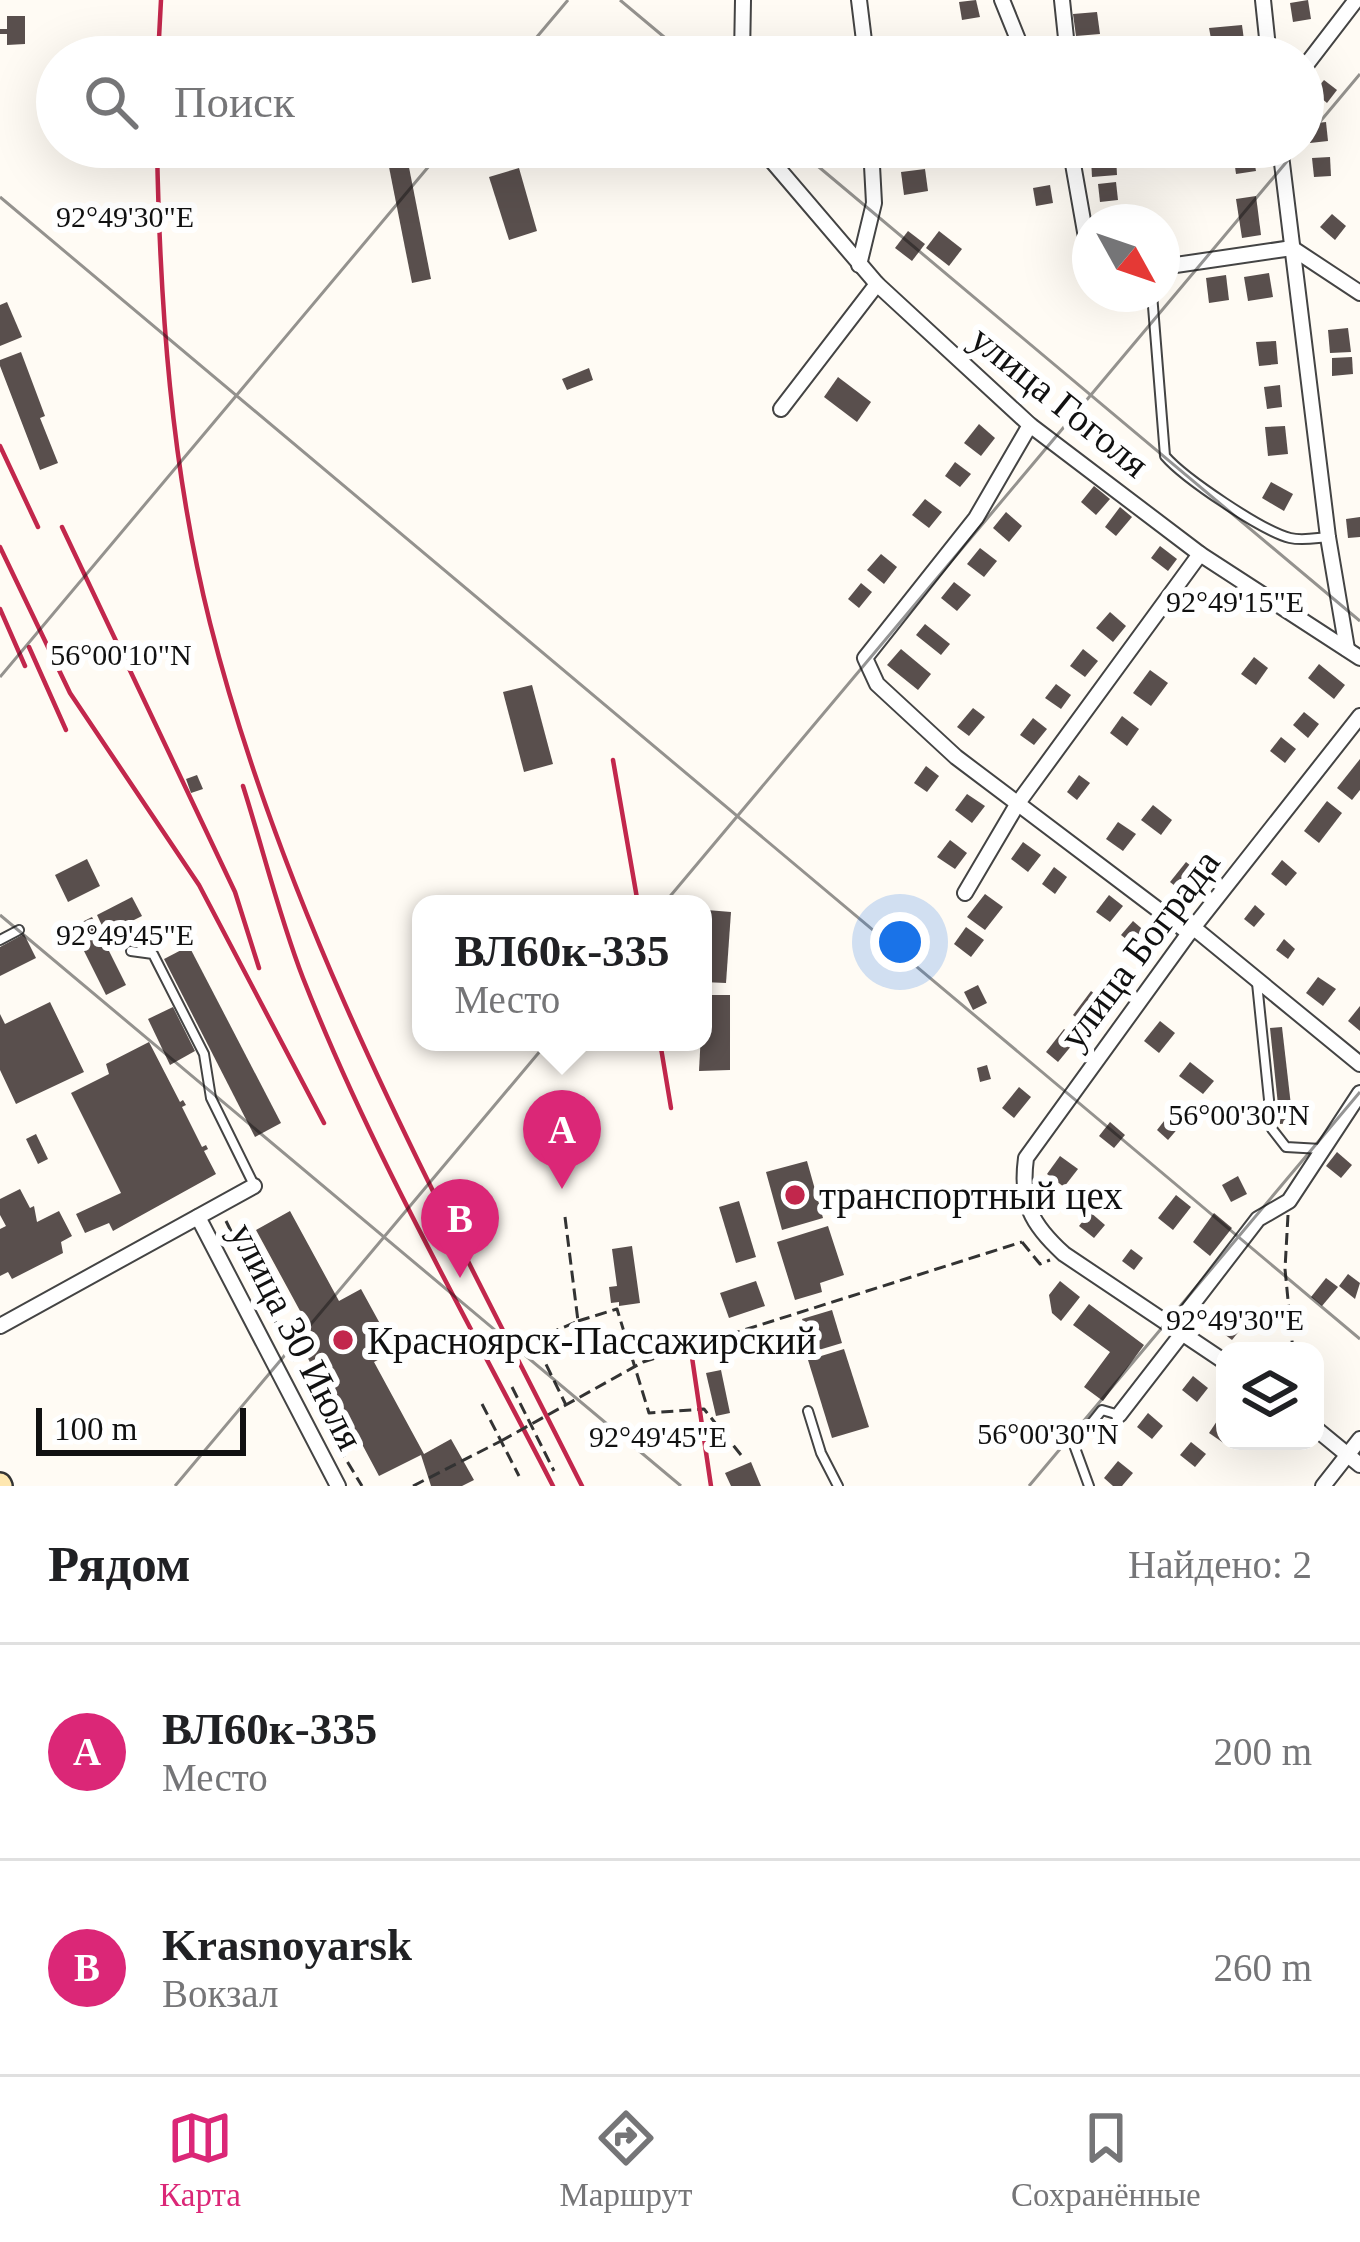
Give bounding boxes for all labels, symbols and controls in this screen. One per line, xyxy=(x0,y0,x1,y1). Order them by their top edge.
search box xyxy=(36,36,1324,168)
icon: search xyxy=(78,69,144,135)
text: Поиск xyxy=(174,77,295,127)
text: 92°49'30"E xyxy=(56,200,194,233)
north arrow xyxy=(1072,204,1180,312)
street label: улица Гоголя xyxy=(962,316,1158,487)
text: 92°49'15"E xyxy=(1166,585,1304,618)
text: 56°00'10"N xyxy=(50,638,192,671)
street label: улица Бограда xyxy=(1050,841,1229,1058)
popup xyxy=(412,895,712,1051)
your location xyxy=(870,912,930,972)
text: 92°49'45"E xyxy=(56,918,194,951)
text: ВЛ60к-335 xyxy=(454,926,670,976)
text: Место xyxy=(454,978,560,1021)
pin: A xyxy=(523,1090,601,1189)
text: 56°00'30"N xyxy=(1168,1098,1310,1131)
place label: транспортный цех xyxy=(819,1174,1123,1218)
pin: B xyxy=(421,1179,499,1278)
marker: транспортный цех xyxy=(782,1182,808,1208)
street label: улица 30 Июля xyxy=(221,1216,373,1457)
text: 92°49'30"E xyxy=(1166,1303,1304,1336)
place label: Красноярск-Пассажирский xyxy=(367,1319,817,1363)
marker: Красноярск-Пассажирский xyxy=(330,1327,356,1353)
map controls xyxy=(1216,1342,1324,1450)
button: layers xyxy=(1216,1342,1324,1450)
scale bar xyxy=(36,1402,246,1455)
text: 100 m xyxy=(54,1411,137,1447)
text: 56°00'30"N xyxy=(977,1417,1119,1450)
text: 92°49'45"E xyxy=(589,1420,727,1453)
text: Рядом xyxy=(48,1536,191,1592)
text: Найдено: 2 xyxy=(1128,1543,1312,1586)
text: ВЛ60к-335 xyxy=(162,1704,377,1754)
text: A xyxy=(73,1730,101,1773)
text: 200 m xyxy=(1213,1730,1312,1773)
text: Место xyxy=(162,1756,268,1799)
text: Krasnoyarsk xyxy=(162,1920,412,1970)
text: B xyxy=(74,1946,100,1989)
text: 260 m xyxy=(1213,1946,1312,1989)
text: Вокзал xyxy=(162,1972,278,2015)
tab: Карта xyxy=(159,2105,241,2214)
tab: Маршрут xyxy=(560,2105,692,2214)
tab: Сохранённые xyxy=(1011,2105,1201,2214)

